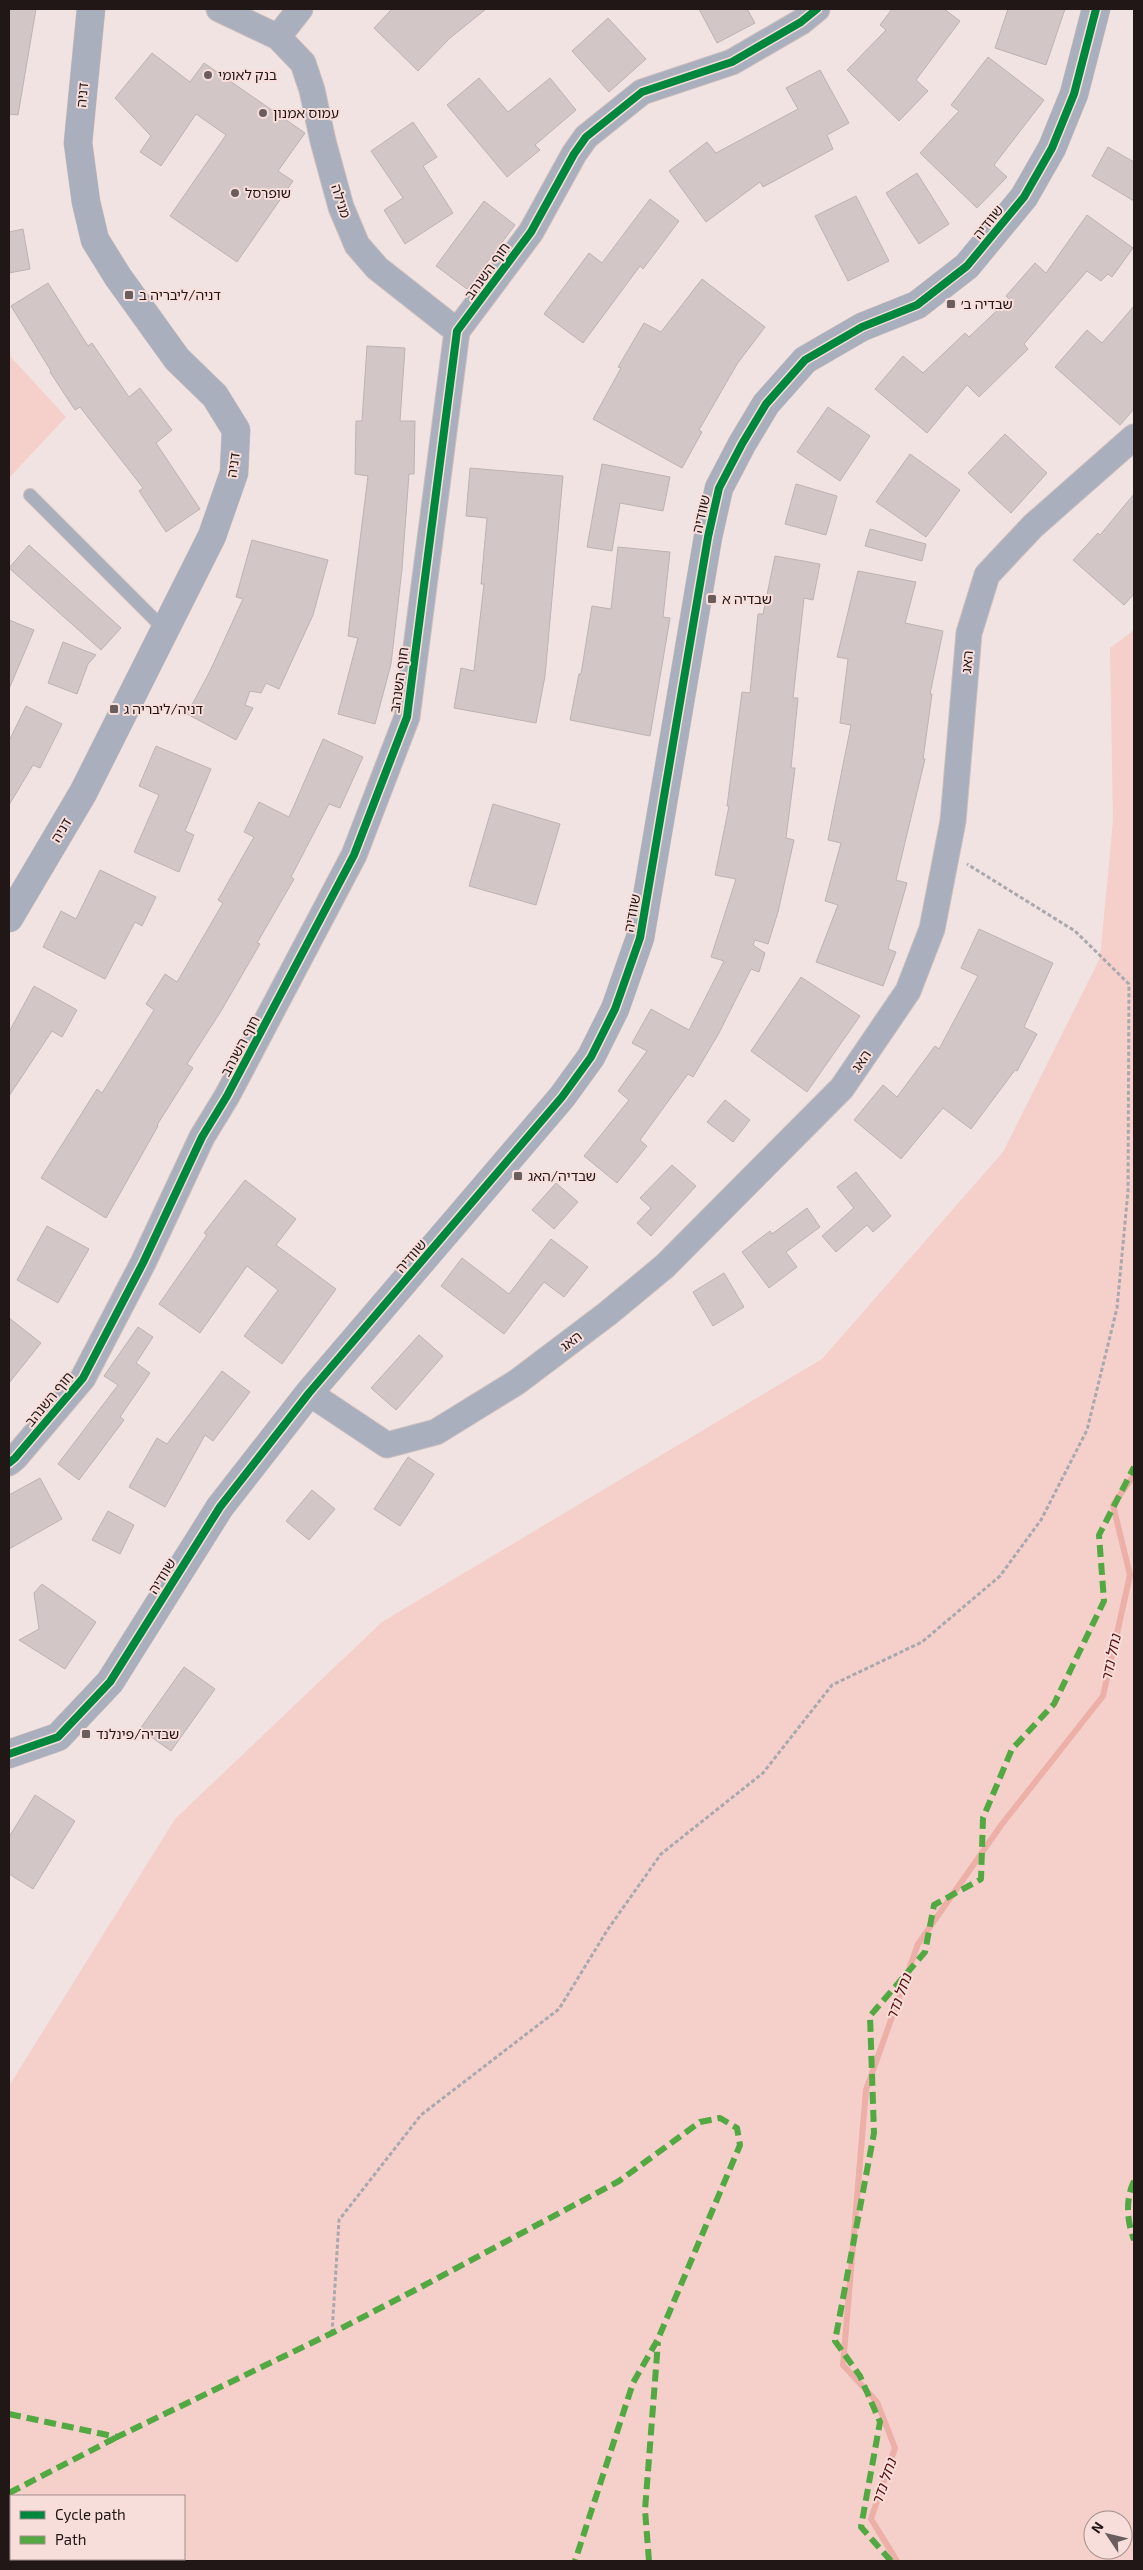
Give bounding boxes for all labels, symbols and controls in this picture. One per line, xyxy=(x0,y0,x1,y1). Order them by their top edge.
place label: בנק לאומי xyxy=(218,66,277,83)
marker: בנק לאומי xyxy=(202,69,214,81)
street label: דניה xyxy=(72,81,91,108)
place label: עמוס אמנון xyxy=(273,104,339,121)
marker: עמוס אמנון xyxy=(257,107,269,119)
street label: מנילה xyxy=(328,182,355,220)
place label: שופרסל xyxy=(245,184,291,201)
marker: שופרסל xyxy=(229,187,241,199)
street label: שוודיה xyxy=(969,201,1006,242)
street label: חוף השנהב xyxy=(460,239,513,303)
place label: דניה/ליבריה ב xyxy=(139,286,221,303)
marker: דניה/ליבריה ב xyxy=(123,289,135,301)
place label: שבדיה ב׳ xyxy=(961,295,1013,312)
marker: שבדיה ב׳ xyxy=(945,298,957,310)
street label: דניה xyxy=(222,451,243,479)
street label: שוודיה xyxy=(688,493,713,535)
place label: שבדיה א xyxy=(722,590,772,607)
marker: שבדיה א xyxy=(706,593,718,605)
street label: חוף השנהב xyxy=(385,646,412,714)
street label: האג xyxy=(957,650,976,674)
place label: דניה/ליבריה ג xyxy=(124,700,203,717)
marker: דניה/ליבריה ג xyxy=(108,703,120,715)
street label: דניה xyxy=(47,814,75,845)
street label: שוודיה xyxy=(619,892,644,934)
street label: חוף השנהב xyxy=(216,1012,263,1079)
street label: האג xyxy=(847,1046,874,1075)
place label: שבדיה/האג xyxy=(528,1167,596,1184)
marker: שבדיה/האג xyxy=(512,1170,524,1182)
street label: שוודיה xyxy=(391,1235,430,1276)
street label: האג xyxy=(556,1327,585,1354)
street label: חוף השנהב xyxy=(21,1368,76,1430)
street label: שוודיה xyxy=(144,1555,179,1597)
water label: נחל נדר xyxy=(1096,1631,1124,1683)
place label: שבדיה/פינלנד xyxy=(96,1725,179,1742)
marker: שבדיה/פינלנד xyxy=(80,1728,92,1740)
water label: נחל נדר xyxy=(881,1970,915,2022)
water label: נחל נדר xyxy=(867,2455,900,2507)
legend xyxy=(10,2495,185,2560)
text: Cycle path xyxy=(55,2505,126,2523)
north arrow xyxy=(1083,2510,1133,2560)
text: N xyxy=(1087,2518,1107,2536)
text: Path xyxy=(55,2530,86,2548)

